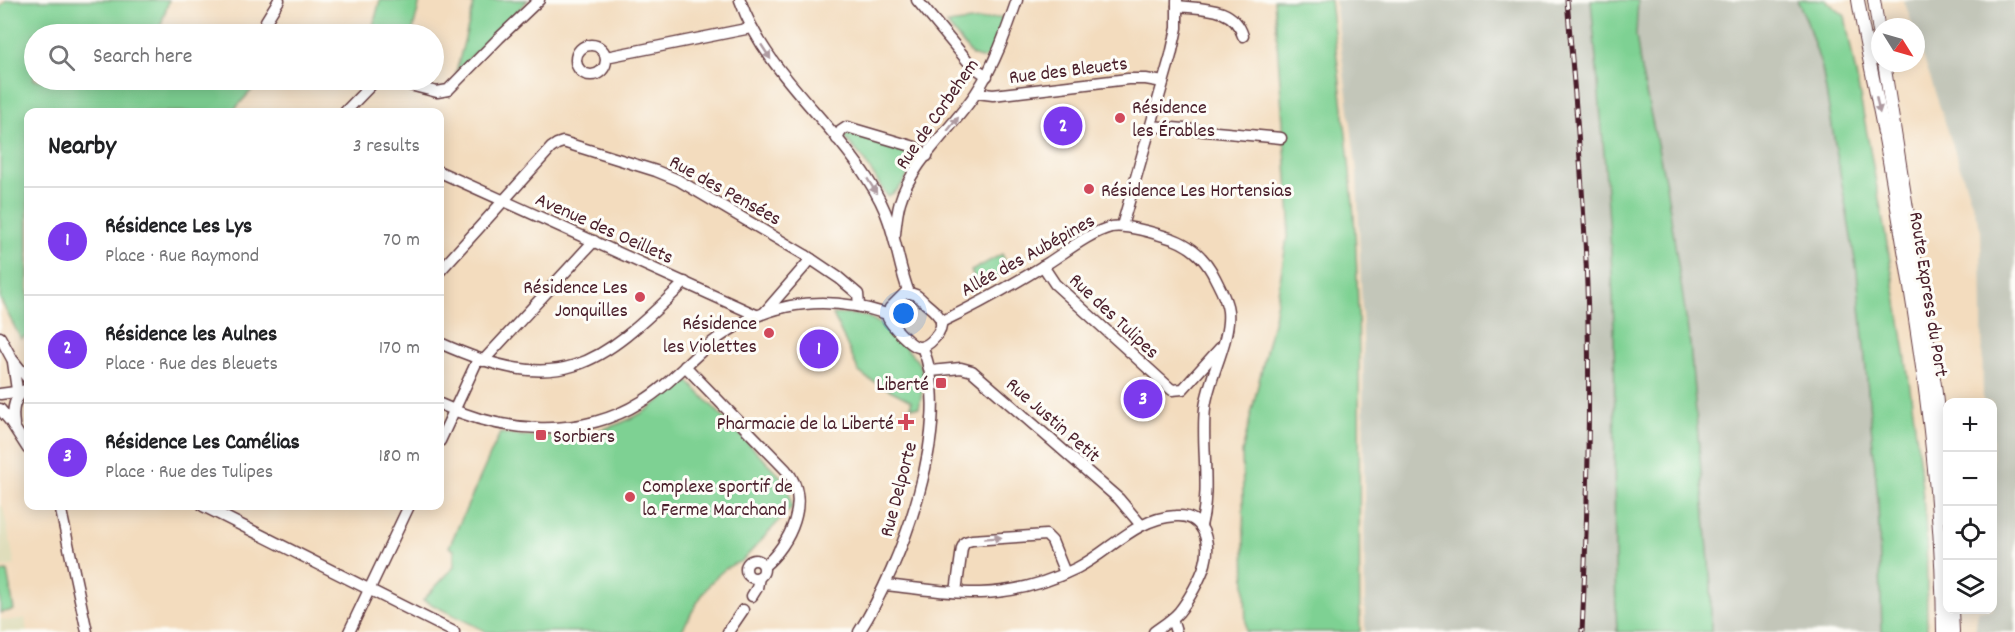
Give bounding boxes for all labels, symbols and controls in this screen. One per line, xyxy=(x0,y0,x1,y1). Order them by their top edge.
north arrow xyxy=(1871,18,1925,72)
search box xyxy=(24,24,444,90)
icon: search xyxy=(45,41,78,74)
text: Search here xyxy=(93,42,192,73)
one-way arrow xyxy=(760,44,771,60)
street label: Rue des Bleuets xyxy=(1008,51,1129,93)
street label: Rue de Corbehem xyxy=(890,53,987,176)
place label: Résidence les Érables xyxy=(1132,95,1215,146)
one-way arrow xyxy=(1873,95,1883,114)
pin: 2 xyxy=(1044,104,1082,148)
marker: Résidence les Érables xyxy=(1113,111,1127,125)
one-way arrow xyxy=(946,116,959,132)
text: Nearby xyxy=(48,129,116,166)
text: 3 results xyxy=(353,133,420,161)
street label: Rue des Pensées xyxy=(663,149,786,234)
one-way arrow xyxy=(866,178,877,194)
place label: Résidence Les Hortensias xyxy=(1101,178,1292,206)
marker: Résidence Les Hortensias xyxy=(1082,182,1096,196)
street label: Avenue des Oeillets xyxy=(530,187,677,273)
street label: Allée des Aubépines xyxy=(956,208,1101,305)
street label: Route Express du Port xyxy=(1900,210,1954,379)
text: Résidence Les Lys xyxy=(105,212,252,243)
text: 1 xyxy=(65,227,70,255)
text: 70 m xyxy=(383,227,420,255)
text: Place · Rue Raymond xyxy=(105,243,259,271)
street label: Rue des Tulipes xyxy=(1062,268,1164,366)
place label: Résidence Les Jonquilles xyxy=(523,275,628,326)
marker: Résidence Les Jonquilles xyxy=(633,290,647,304)
your location xyxy=(889,299,918,328)
place label: Résidence les Violettes xyxy=(663,311,757,362)
text: Résidence les Aulnes xyxy=(105,320,277,351)
marker: Résidence les Violettes xyxy=(762,326,776,340)
pin: 1 xyxy=(800,326,838,372)
text: 2 xyxy=(63,335,72,363)
text: 170 m xyxy=(379,335,420,363)
text: Place · Rue des Bleuets xyxy=(105,351,278,379)
place label: Liberté xyxy=(876,372,929,400)
street label: Rue Justin Petit xyxy=(999,372,1105,470)
marker: Liberté xyxy=(934,376,948,390)
pin: 3 xyxy=(1124,376,1162,422)
map controls xyxy=(1943,398,1997,614)
button: + xyxy=(1943,398,1997,452)
place label: Pharmacie de la Liberté xyxy=(717,411,894,439)
marker: Pharmacie de la Liberté xyxy=(899,415,913,429)
place label: Sorbiers xyxy=(553,424,615,452)
text: Résidence Les Camélias xyxy=(105,428,300,459)
marker: Sorbiers xyxy=(534,428,548,442)
street label: Rue Delporte xyxy=(874,439,926,540)
text: 3 xyxy=(63,443,72,471)
text: 180 m xyxy=(378,443,420,471)
button: − xyxy=(1943,452,1997,506)
text: Place · Rue des Tulipes xyxy=(105,459,273,487)
place label: Complexe sportif de la Ferme Marchand xyxy=(642,474,793,525)
marker: Complexe sportif de la Ferme Marchand xyxy=(623,490,637,504)
button: locate xyxy=(1943,506,1997,560)
one-way arrow xyxy=(983,534,1002,543)
button: layers xyxy=(1943,560,1997,614)

